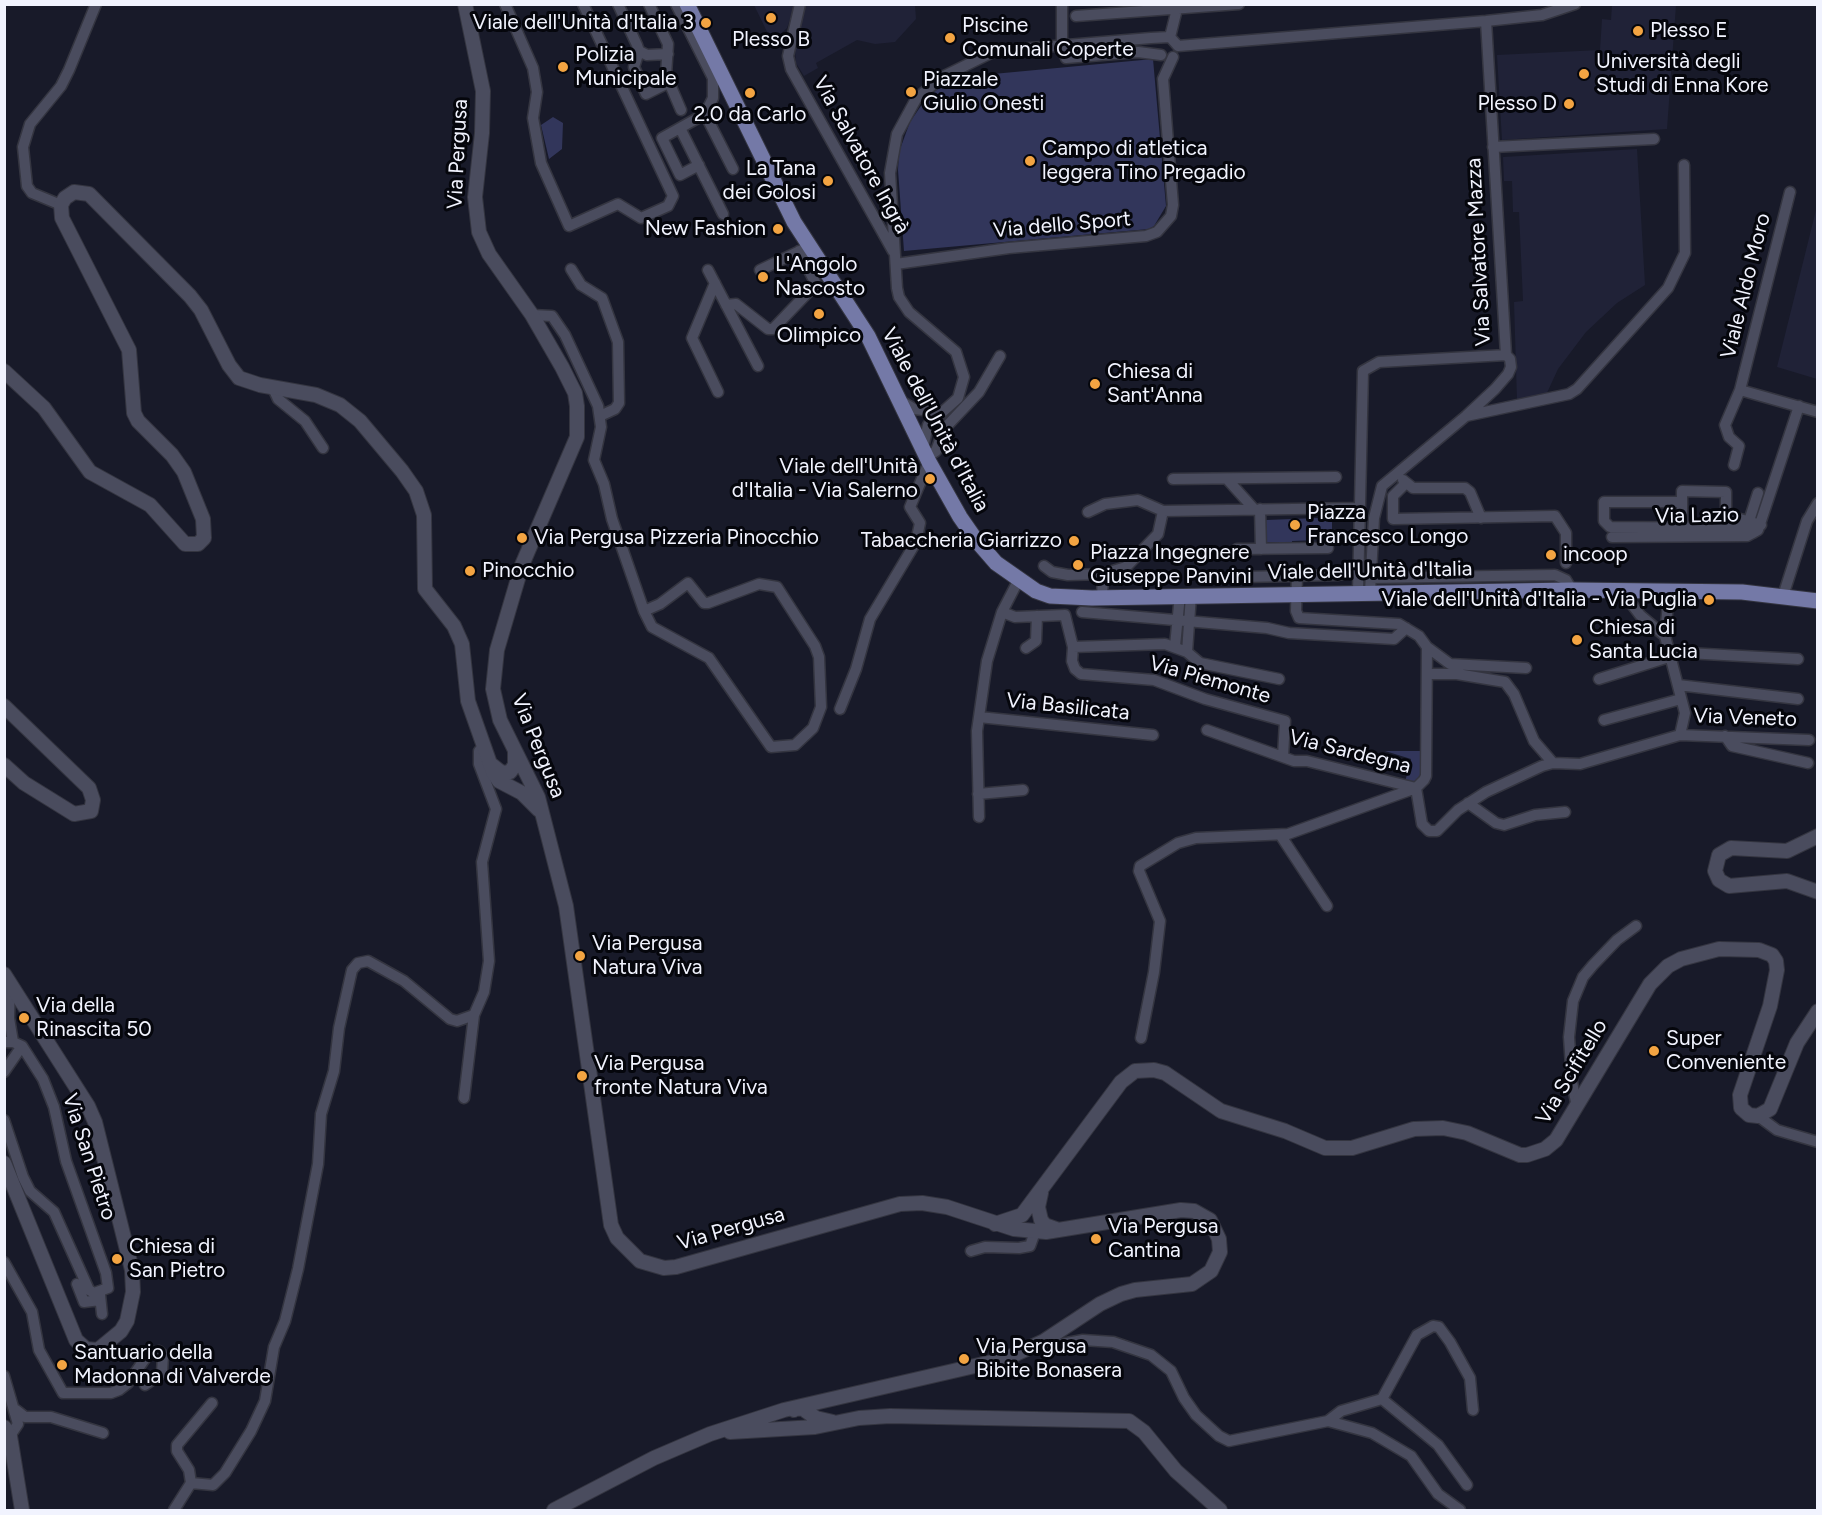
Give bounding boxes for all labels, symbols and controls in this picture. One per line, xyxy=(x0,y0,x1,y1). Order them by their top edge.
place label: Viale dell'Unità d'Italia 3 xyxy=(473,10,694,36)
marker: Plesso B xyxy=(764,11,778,25)
place label: Piscine Comunali Coperte xyxy=(962,13,1134,63)
marker: Viale dell'Unità d'Italia 3 xyxy=(699,16,713,30)
place label: Plesso E xyxy=(1650,18,1728,44)
marker: Plesso E xyxy=(1631,24,1645,38)
place label: Plesso B xyxy=(732,27,810,53)
marker: Piscine Comunali Coperte xyxy=(943,31,957,45)
place label: Polizia Municipale xyxy=(575,42,677,92)
place label: Università degli Studi di Enna Kore xyxy=(1596,49,1768,99)
marker: Polizia Municipale xyxy=(556,60,570,74)
place label: Piazzale Giulio Onesti xyxy=(923,67,1044,117)
marker: Università degli Studi di Enna Kore xyxy=(1577,67,1591,81)
street label: Via Salvatore Ingrà xyxy=(807,72,915,238)
marker: Piazzale Giulio Onesti xyxy=(904,85,918,99)
marker: 2.0 da Carlo xyxy=(743,86,757,100)
place label: Plesso D xyxy=(1477,91,1557,117)
marker: Plesso D xyxy=(1562,97,1576,111)
street label: Via Pergusa xyxy=(443,98,473,210)
place label: 2.0 da Carlo xyxy=(694,102,806,128)
place label: Campo di atletica leggera Tino Pregadio xyxy=(1042,136,1246,186)
marker: Campo di atletica leggera Tino Pregadio xyxy=(1023,154,1037,168)
place label: La Tana dei Golosi xyxy=(723,156,816,206)
street label: Via Salvatore Mazza xyxy=(1461,157,1497,347)
marker: La Tana dei Golosi xyxy=(821,174,835,188)
street label: Via dello Sport xyxy=(992,206,1132,244)
street label: Viale Aldo Moro xyxy=(1716,211,1776,361)
place label: New Fashion xyxy=(645,216,766,242)
marker: New Fashion xyxy=(771,222,785,236)
place label: L'Angolo Nascosto xyxy=(775,252,865,302)
marker: L'Angolo Nascosto xyxy=(756,270,770,284)
marker: Olimpico xyxy=(812,307,826,321)
place label: Olimpico xyxy=(777,323,861,349)
street label: Viale dell'Unità d'Italia xyxy=(876,324,994,516)
place label: Chiesa di Sant'Anna xyxy=(1107,359,1203,409)
marker: Chiesa di Sant'Anna xyxy=(1088,377,1102,391)
place label: Viale dell'Unità d'Italia - Via Salerno xyxy=(732,454,918,504)
marker: Viale dell'Unità d'Italia - Via Salerno xyxy=(923,472,937,486)
place label: Piazza Francesco Longo xyxy=(1307,500,1468,550)
street label: Via Lazio xyxy=(1655,503,1739,529)
marker: Piazza Francesco Longo xyxy=(1288,518,1302,532)
place label: Via Pergusa Pizzeria Pinocchio xyxy=(534,525,819,551)
place label: Tabaccheria Giarrizzo xyxy=(861,528,1062,554)
marker: Via Pergusa Pizzeria Pinocchio xyxy=(515,531,529,545)
marker: Tabaccheria Giarrizzo xyxy=(1067,534,1081,548)
place label: Piazza Ingegnere Giuseppe Panvini xyxy=(1090,540,1252,590)
place label: incoop xyxy=(1563,542,1628,568)
marker: incoop xyxy=(1544,548,1558,562)
street label: Viale dell'Unità d'Italia xyxy=(1267,557,1473,585)
place label: Pinocchio xyxy=(482,558,574,584)
marker: Piazza Ingegnere Giuseppe Panvini xyxy=(1071,558,1085,572)
marker: Pinocchio xyxy=(463,564,477,578)
place label: Viale dell'Unità d'Italia - Via Puglia xyxy=(1381,587,1697,613)
marker: Viale dell'Unità d'Italia - Via Puglia xyxy=(1702,593,1716,607)
place label: Chiesa di Santa Lucia xyxy=(1589,615,1698,665)
marker: Chiesa di Santa Lucia xyxy=(1570,633,1584,647)
street label: Via Piemonte xyxy=(1146,651,1274,709)
street label: Via Basilicata xyxy=(1005,688,1131,726)
street label: Via Pergusa xyxy=(506,690,570,802)
street label: Via Veneto xyxy=(1693,704,1797,732)
street label: Via Sardegna xyxy=(1287,725,1413,779)
place label: Via Pergusa Natura Viva xyxy=(592,931,702,981)
marker: Via Pergusa Natura Viva xyxy=(573,949,587,963)
place label: Via della Rinascita 50 xyxy=(36,993,152,1043)
marker: Via della Rinascita 50 xyxy=(17,1011,31,1025)
street label: Via Scifitello xyxy=(1531,1015,1613,1129)
place label: Super Conveniente xyxy=(1666,1026,1786,1076)
marker: Super Conveniente xyxy=(1647,1044,1661,1058)
place label: Via Pergusa fronte Natura Viva xyxy=(594,1051,768,1101)
marker: Via Pergusa fronte Natura Viva xyxy=(575,1069,589,1083)
street label: Via San Pietro xyxy=(57,1091,121,1223)
street label: Via Pergusa xyxy=(674,1202,788,1256)
place label: Via Pergusa Cantina xyxy=(1108,1214,1218,1264)
marker: Via Pergusa Cantina xyxy=(1089,1232,1103,1246)
place label: Chiesa di San Pietro xyxy=(129,1234,225,1284)
marker: Chiesa di San Pietro xyxy=(110,1252,124,1266)
place label: Via Pergusa Bibite Bonasera xyxy=(976,1334,1122,1384)
place label: Santuario della Madonna di Valverde xyxy=(74,1340,271,1390)
marker: Via Pergusa Bibite Bonasera xyxy=(957,1352,971,1366)
marker: Santuario della Madonna di Valverde xyxy=(55,1358,69,1372)

